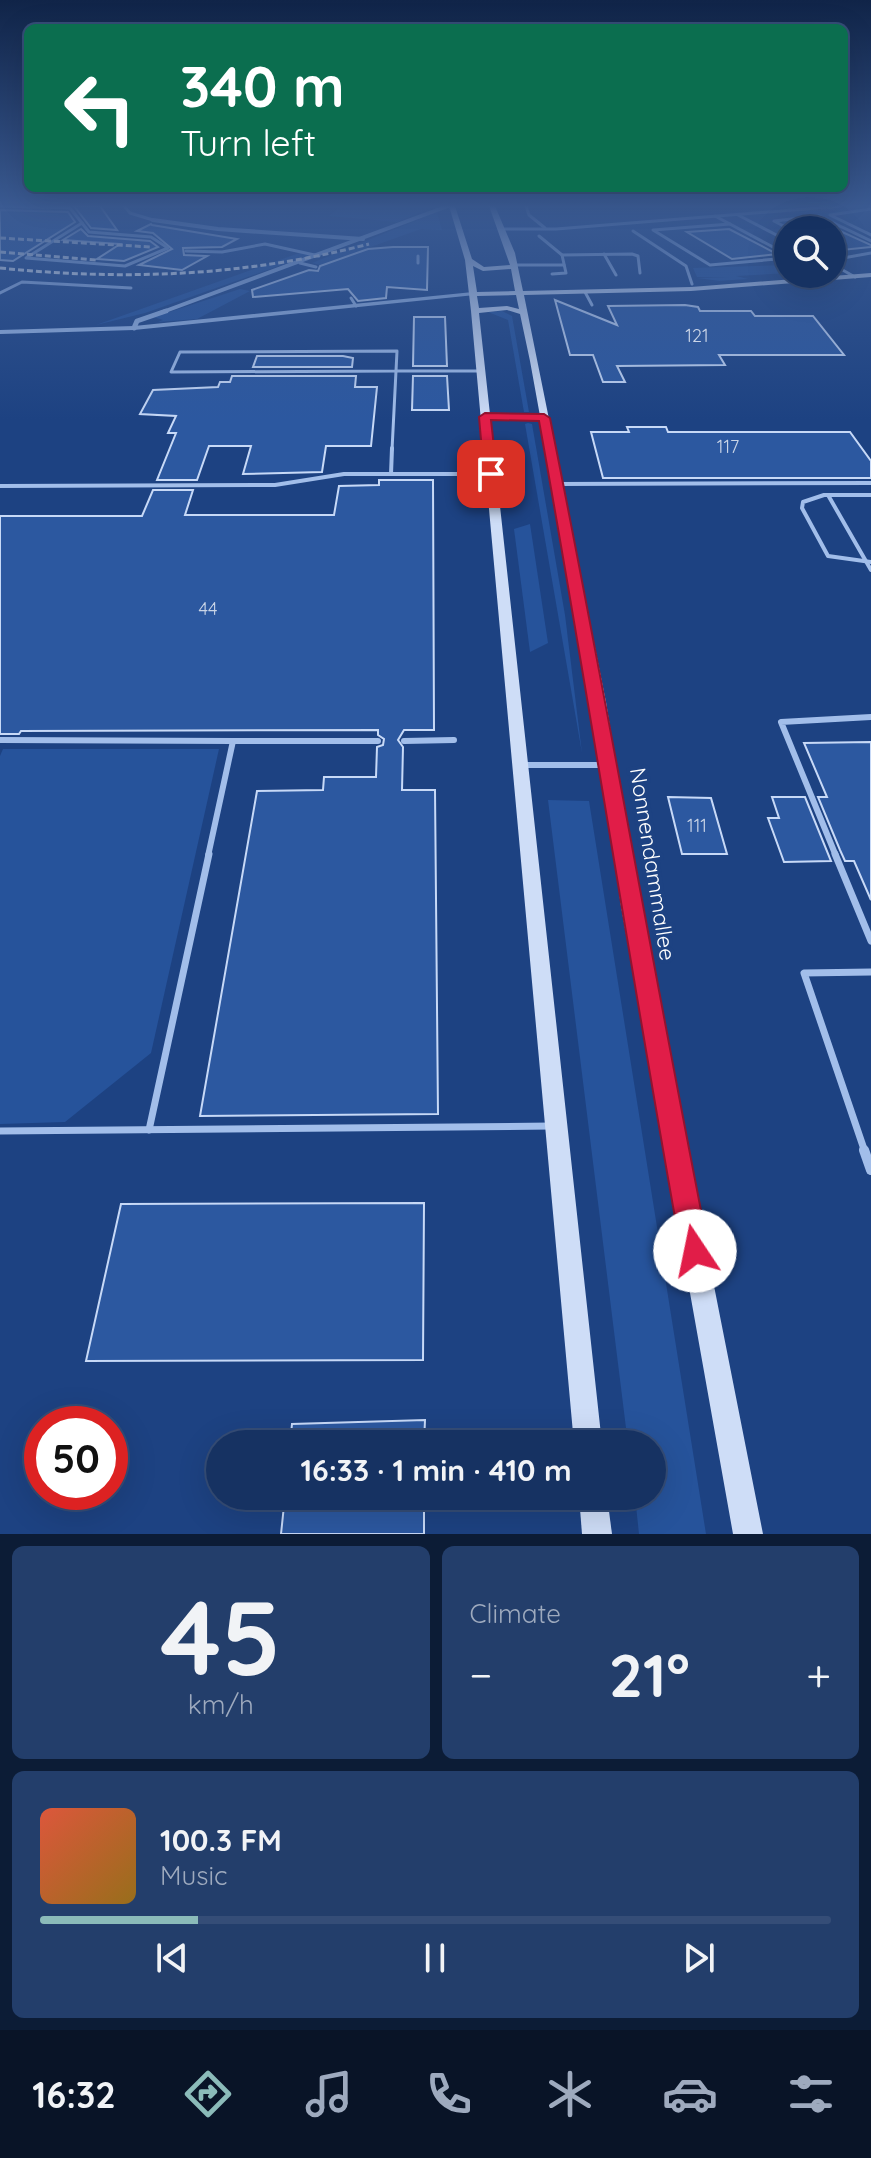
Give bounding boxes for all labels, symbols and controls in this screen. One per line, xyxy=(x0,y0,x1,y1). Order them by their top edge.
text: 340 m xyxy=(180,51,345,121)
icon: left xyxy=(48,56,152,160)
text: Turn left xyxy=(180,120,316,165)
map controls xyxy=(774,216,846,288)
button: search xyxy=(774,216,846,288)
house number: 121 xyxy=(685,324,709,347)
house number: 117 xyxy=(717,435,739,458)
pin xyxy=(457,440,525,508)
icon: arrive xyxy=(469,452,513,496)
house number: 44 xyxy=(199,597,217,620)
street label: Nonnendammallee xyxy=(624,766,682,962)
house number: 111 xyxy=(687,814,707,837)
position arrow xyxy=(653,1209,737,1293)
speed limit sign: 50 xyxy=(24,1406,128,1510)
text: 16:33 · 1 min · 410 m xyxy=(300,1451,572,1489)
text: 45 xyxy=(160,1571,281,1701)
text: Climate xyxy=(470,1597,561,1630)
text: 21° xyxy=(609,1637,690,1712)
text: − xyxy=(470,1647,492,1702)
text: + xyxy=(806,1647,831,1702)
text: km/h xyxy=(188,1688,254,1721)
text: 100.3 FM xyxy=(160,1821,282,1859)
text: Music xyxy=(160,1859,228,1892)
icon: previous xyxy=(150,1936,194,1980)
icon: pause xyxy=(413,1936,457,1980)
icon: next xyxy=(677,1936,721,1980)
icon: directions xyxy=(180,2066,236,2122)
icon: music xyxy=(301,2066,357,2122)
icon: phone xyxy=(421,2066,477,2122)
icon: climate xyxy=(542,2066,598,2122)
icon: car xyxy=(662,2066,718,2122)
icon: filters xyxy=(783,2066,839,2122)
text: 16:32 xyxy=(32,2072,116,2117)

